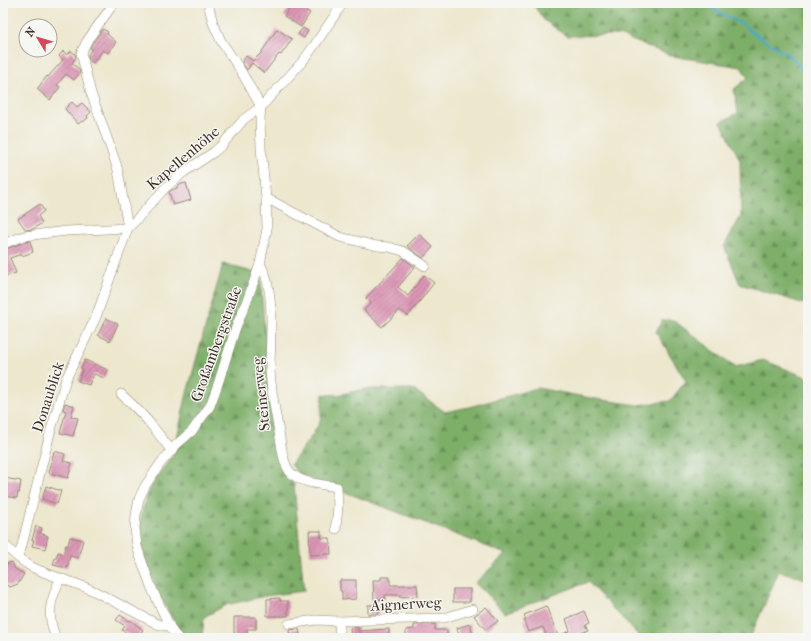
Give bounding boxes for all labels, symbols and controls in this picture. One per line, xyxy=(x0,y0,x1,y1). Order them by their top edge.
north arrow xyxy=(18,18,58,58)
text: N xyxy=(23,24,39,39)
street label: Kapellenhöhe xyxy=(143,122,223,194)
street label: Großambergstraße xyxy=(187,283,245,404)
street label: Steinerweg xyxy=(248,355,274,432)
street label: Donaublick xyxy=(28,359,68,435)
street label: Aignerweg xyxy=(369,593,443,615)

